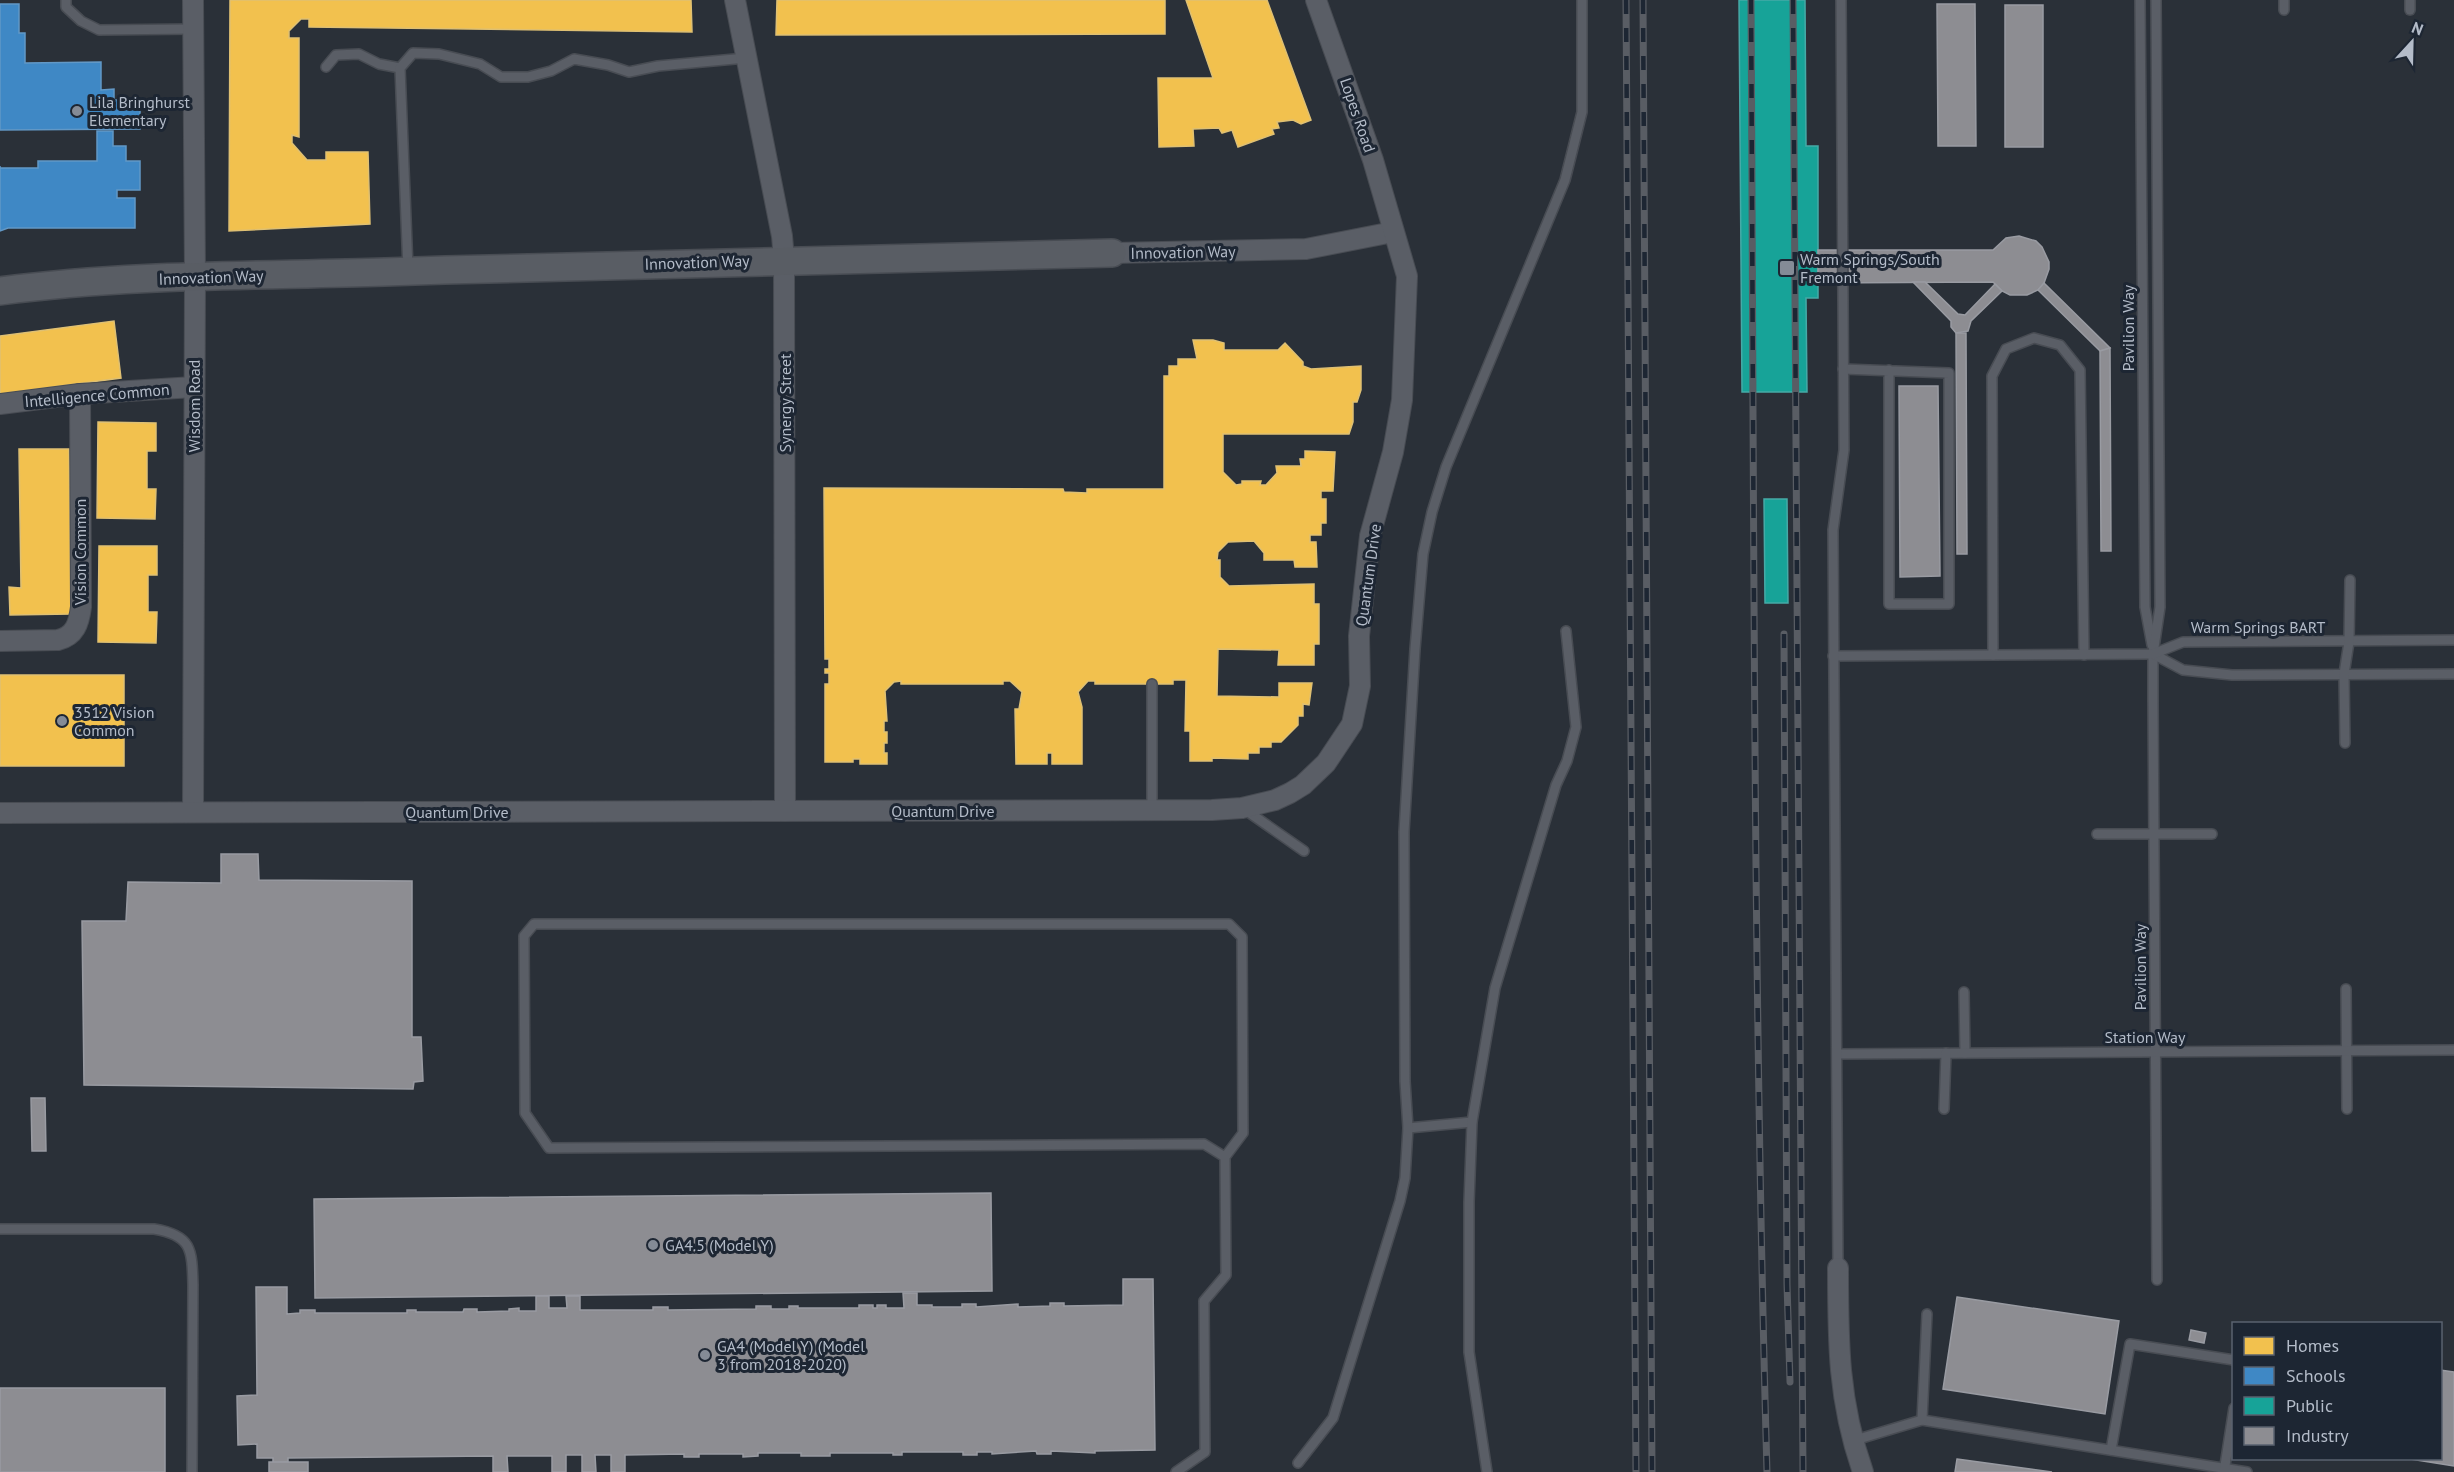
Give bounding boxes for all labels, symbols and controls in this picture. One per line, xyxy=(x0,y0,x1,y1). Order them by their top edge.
north arrow xyxy=(2382,12,2442,72)
text: N xyxy=(2409,17,2426,39)
street label: Lopes Road xyxy=(1336,75,1380,155)
place label: Lila Bringhurst Elementary xyxy=(89,92,190,130)
marker: Lila Bringhurst Elementary xyxy=(70,104,84,118)
street label: Innovation Way xyxy=(1130,241,1236,263)
place label: Warm Springs/South Fremont xyxy=(1800,249,1940,287)
street label: Innovation Way xyxy=(644,250,750,274)
marker: Warm Springs/South Fremont xyxy=(1778,259,1796,277)
street label: Innovation Way xyxy=(158,265,264,289)
street label: Pavilion Way xyxy=(2118,284,2138,371)
street label: Synergy Street xyxy=(775,353,795,452)
street label: Wisdom Road xyxy=(184,360,204,452)
street label: Intelligence Common xyxy=(24,379,170,411)
street label: Vision Common xyxy=(70,499,90,606)
street label: Quantum Drive xyxy=(1351,522,1385,628)
street label: Warm Springs BART xyxy=(2191,617,2325,637)
place label: 3512 Vision Common xyxy=(74,702,154,740)
marker: 3512 Vision Common xyxy=(55,714,69,728)
street label: Quantum Drive xyxy=(891,801,995,821)
street label: Quantum Drive xyxy=(405,802,509,822)
street label: Pavilion Way xyxy=(2130,923,2150,1010)
street label: Station Way xyxy=(2105,1027,2186,1047)
place label: GA4.5 (Model Y) xyxy=(665,1235,774,1255)
marker: GA4.5 (Model Y) xyxy=(646,1238,660,1252)
legend xyxy=(2232,1322,2442,1460)
text: Homes xyxy=(2286,1334,2339,1357)
place label: GA4 (Model Y) (Model 3 from 2018-2020) xyxy=(717,1336,865,1374)
marker: GA4 (Model Y) (Model 3 from 2018-2020) xyxy=(698,1348,712,1362)
text: Schools xyxy=(2286,1364,2346,1387)
text: Public xyxy=(2286,1394,2333,1417)
text: Industry xyxy=(2286,1424,2349,1447)

